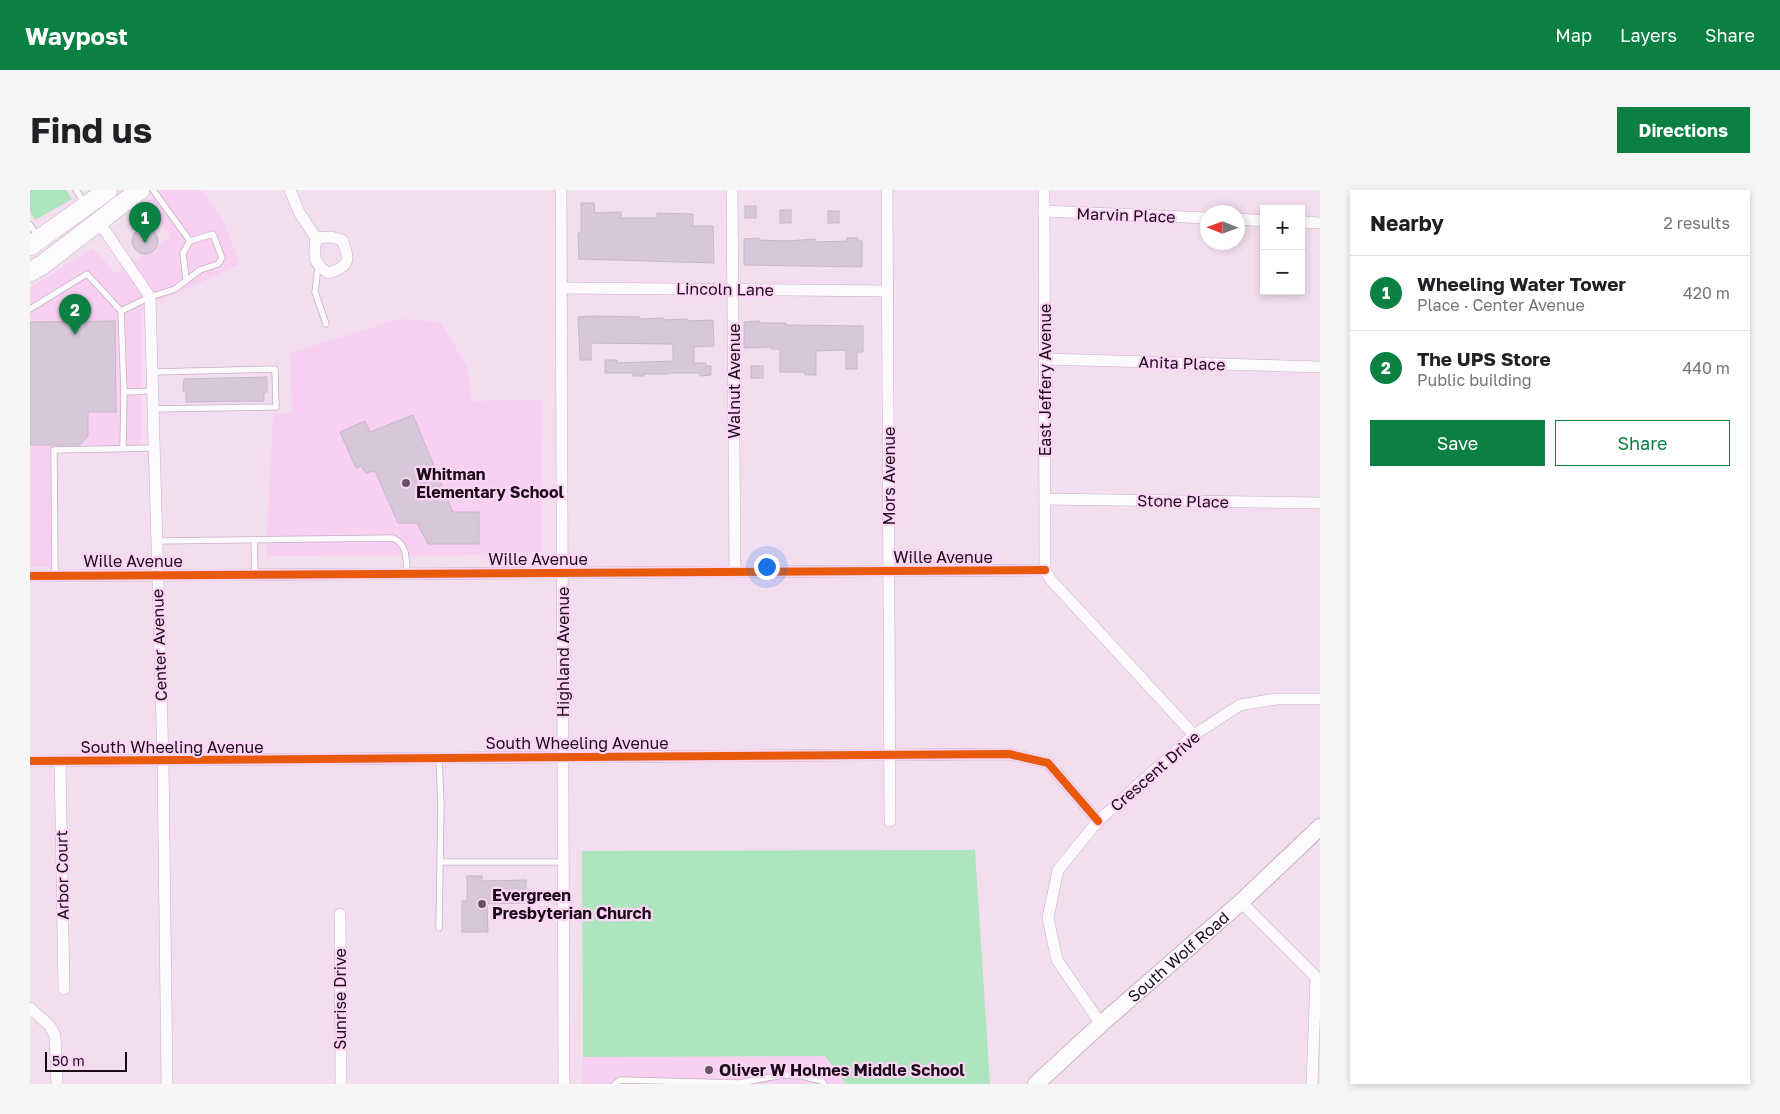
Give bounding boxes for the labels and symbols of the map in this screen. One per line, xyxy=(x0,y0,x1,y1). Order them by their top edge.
pin: 1 xyxy=(129,202,161,243)
street label: Marvin Place xyxy=(1076,203,1176,227)
north arrow xyxy=(1200,205,1245,250)
street label: Lincoln Lane xyxy=(676,278,774,300)
pin: 2 xyxy=(59,294,91,335)
street label: East Jeffery Avenue xyxy=(1035,304,1055,456)
street label: Walnut Avenue xyxy=(724,323,744,439)
street label: Anita Place xyxy=(1138,351,1226,375)
street label: Mors Avenue xyxy=(879,427,899,525)
place label: Whitman Elementary School xyxy=(416,464,565,502)
marker: Whitman Elementary School xyxy=(400,477,412,489)
street label: Stone Place xyxy=(1137,490,1229,512)
street label: Wille Avenue xyxy=(893,547,993,567)
street label: Wille Avenue xyxy=(488,549,588,569)
street label: Wille Avenue xyxy=(83,551,183,571)
your location xyxy=(754,554,780,580)
street label: Highland Avenue xyxy=(553,587,573,717)
street label: Center Avenue xyxy=(147,589,171,701)
street label: Crescent Drive xyxy=(1106,727,1204,815)
street label: South Wheeling Avenue xyxy=(485,733,669,753)
street label: South Wheeling Avenue xyxy=(80,737,264,757)
street label: Arbor Court xyxy=(51,830,73,920)
place label: Evergreen Presbyterian Church xyxy=(492,885,651,923)
marker: Evergreen Presbyterian Church xyxy=(476,898,488,910)
street label: South Wolf Road xyxy=(1123,907,1233,1006)
street label: Sunrise Drive xyxy=(330,948,350,1050)
scale bar xyxy=(45,1049,128,1072)
place label: Oliver W Holmes Middle School xyxy=(719,1060,965,1080)
marker: Oliver W Holmes Middle School xyxy=(703,1064,715,1076)

